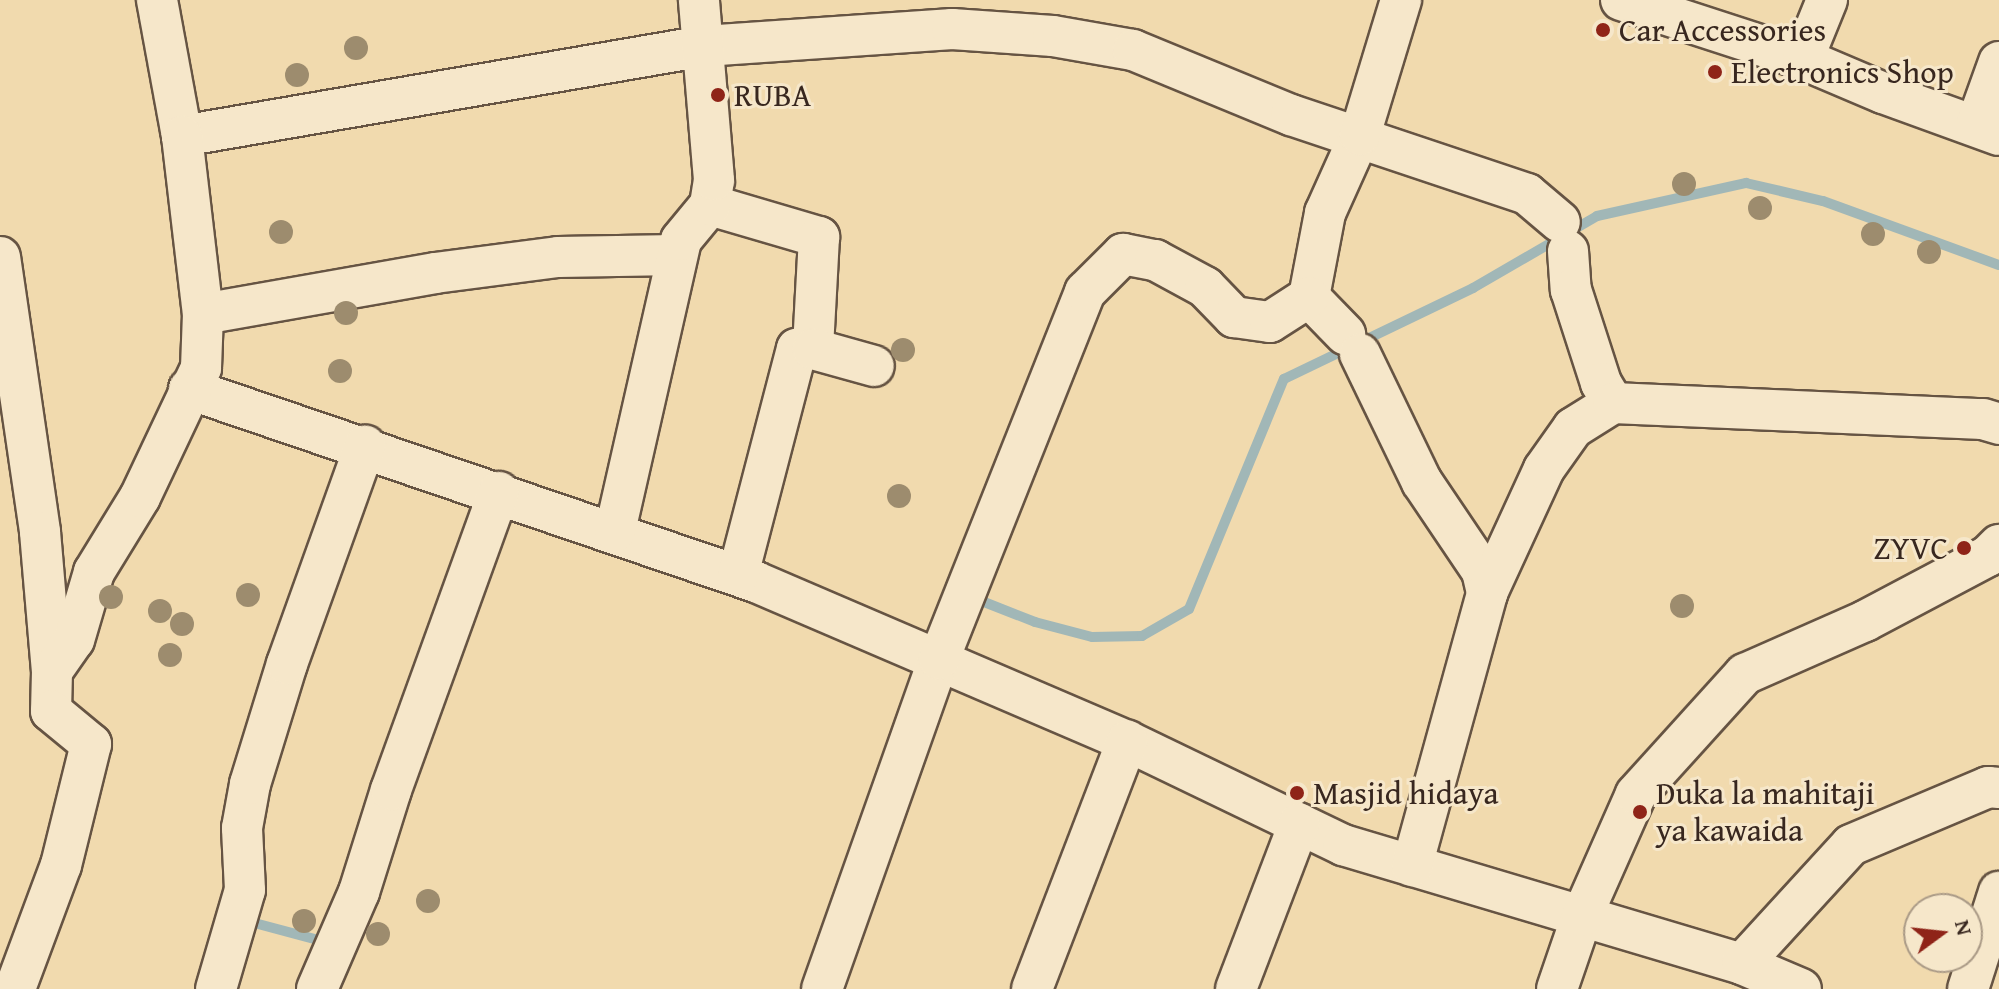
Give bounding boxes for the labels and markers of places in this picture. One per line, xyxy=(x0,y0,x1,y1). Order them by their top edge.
place label: Car Accessories xyxy=(1619,11,1826,49)
marker: Car Accessories xyxy=(1594,21,1612,39)
place label: Electronics Shop xyxy=(1731,53,1954,91)
marker: Electronics Shop xyxy=(1706,63,1724,81)
place label: RUBA xyxy=(734,76,811,114)
marker: RUBA xyxy=(709,86,727,104)
place label: ZYVC xyxy=(1873,529,1948,567)
marker: ZYVC xyxy=(1955,539,1973,557)
place label: Masjid hidaya xyxy=(1313,774,1498,812)
place label: Duka la mahitaji ya kawaida xyxy=(1656,775,1875,850)
marker: Masjid hidaya xyxy=(1288,784,1306,802)
marker: Duka la mahitaji ya kawaida xyxy=(1631,803,1649,821)

